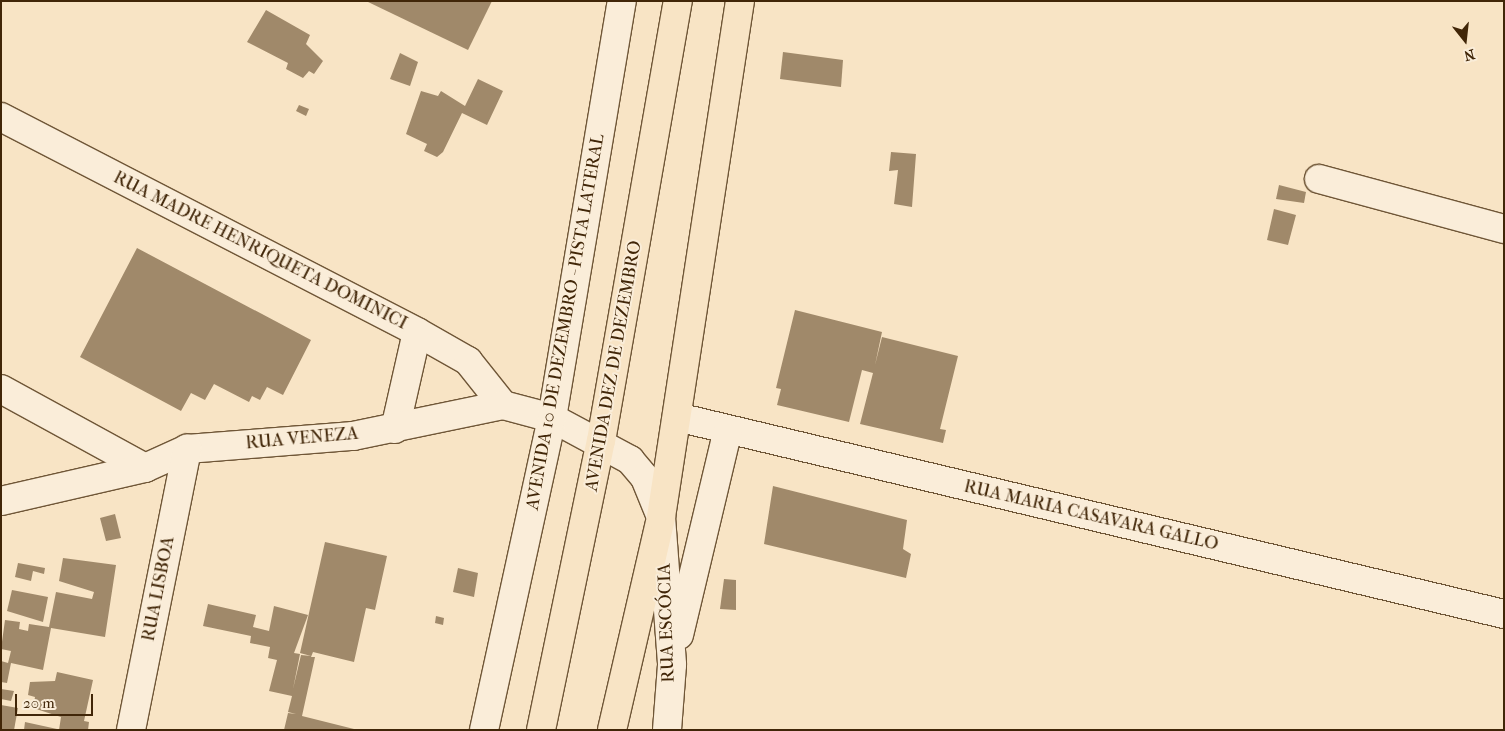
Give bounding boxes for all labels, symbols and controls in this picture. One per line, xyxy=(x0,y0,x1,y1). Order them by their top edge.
north arrow xyxy=(1440,15,1490,65)
text: N xyxy=(1462,45,1477,65)
street label: AVENIDA 10 DE DEZEMBRO - PISTA LATERAL xyxy=(522,132,610,512)
street label: RUA MADRE HENRIQUETA DOMINICI xyxy=(109,167,411,335)
street label: AVENIDA DEZ DE DEZEMBRO xyxy=(581,239,647,493)
street label: RUA VENEZA xyxy=(245,423,359,455)
street label: RUA MARIA CASAVARA GALLO xyxy=(962,476,1220,556)
street label: RUA LISBOA xyxy=(138,535,180,643)
street label: RUA ESCÓCIA xyxy=(654,563,680,683)
scale bar xyxy=(18,684,95,716)
text: 20 m xyxy=(23,694,55,712)

